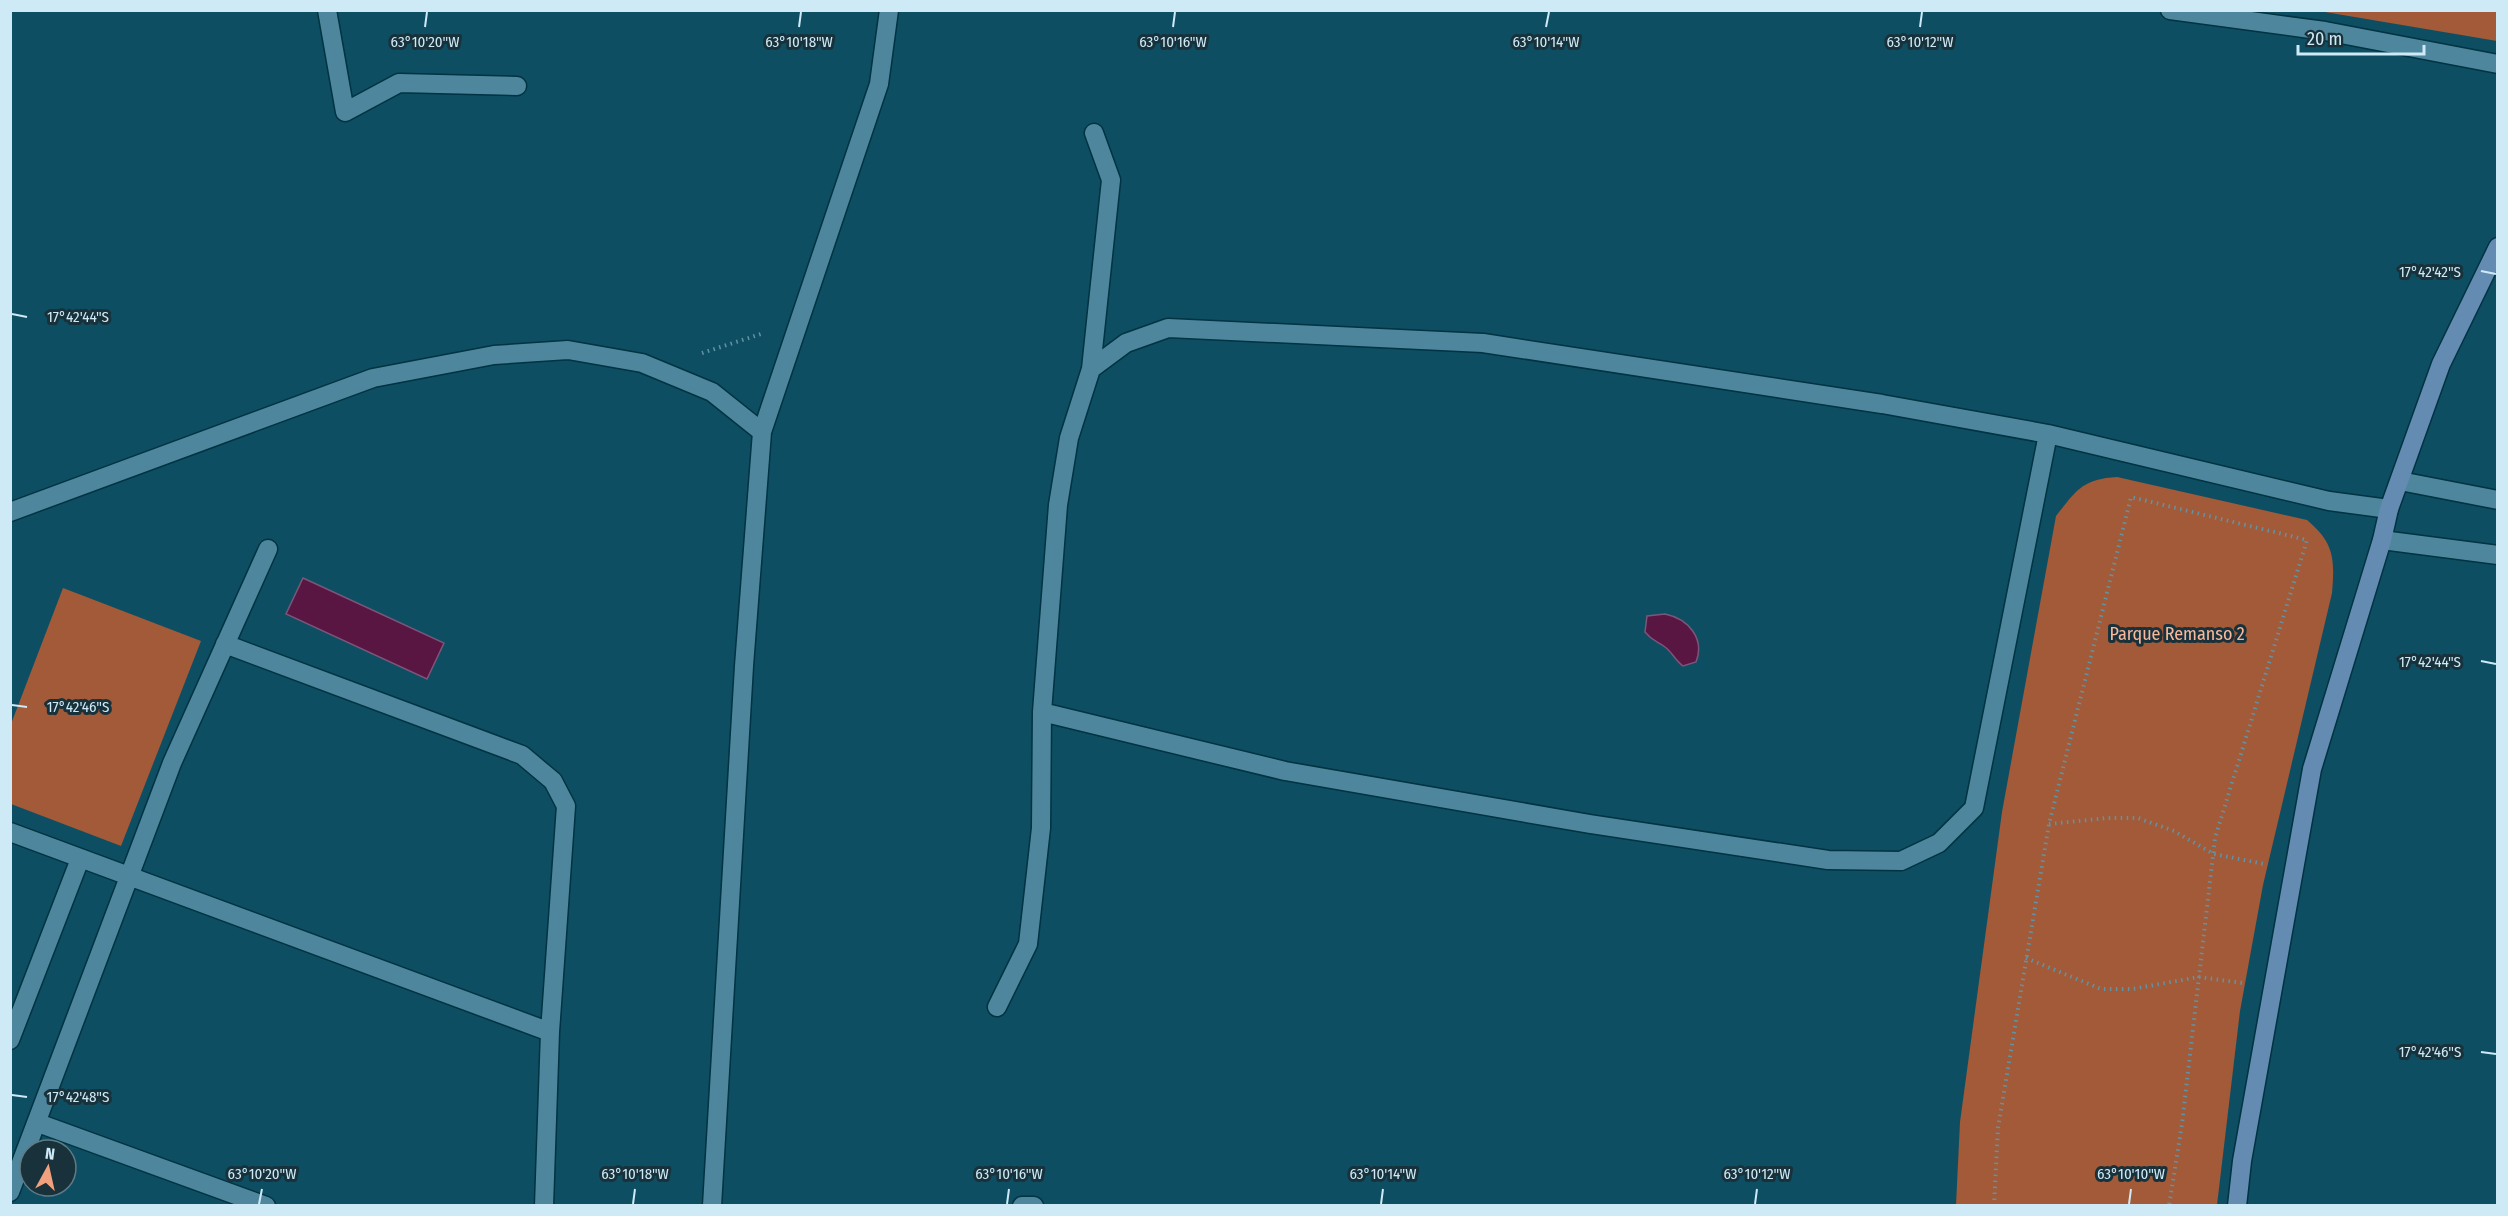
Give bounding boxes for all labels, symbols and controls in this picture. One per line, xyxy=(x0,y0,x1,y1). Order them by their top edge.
scale bar xyxy=(2298,18,2424,56)
text: 20 m xyxy=(2307,28,2342,50)
text: 63°10'20"W xyxy=(391,33,459,51)
text: 63°10'18"W xyxy=(765,33,833,51)
text: 63°10'16"W xyxy=(1139,33,1207,51)
text: 63°10'14"W xyxy=(1513,33,1579,51)
text: 63°10'12"W xyxy=(1886,33,1954,51)
text: 17°42'42"S xyxy=(2399,263,2461,281)
text: 17°42'44"S xyxy=(47,308,109,326)
park label: Parque Remanso 2 xyxy=(2109,623,2245,645)
text: 17°42'44"S xyxy=(2399,653,2461,671)
text: 17°42'46"S xyxy=(47,698,109,716)
text: 17°42'46"S xyxy=(2399,1043,2461,1061)
text: 17°42'48"S xyxy=(47,1088,109,1106)
north arrow xyxy=(18,1138,78,1198)
text: N xyxy=(44,1144,56,1164)
text: 63°10'20"W xyxy=(228,1165,296,1183)
text: 63°10'18"W xyxy=(601,1165,669,1183)
text: 63°10'16"W xyxy=(975,1165,1043,1183)
text: 63°10'14"W xyxy=(1350,1165,1416,1183)
text: 63°10'12"W xyxy=(1723,1165,1791,1183)
text: 63°10'10"W xyxy=(2097,1165,2165,1183)

